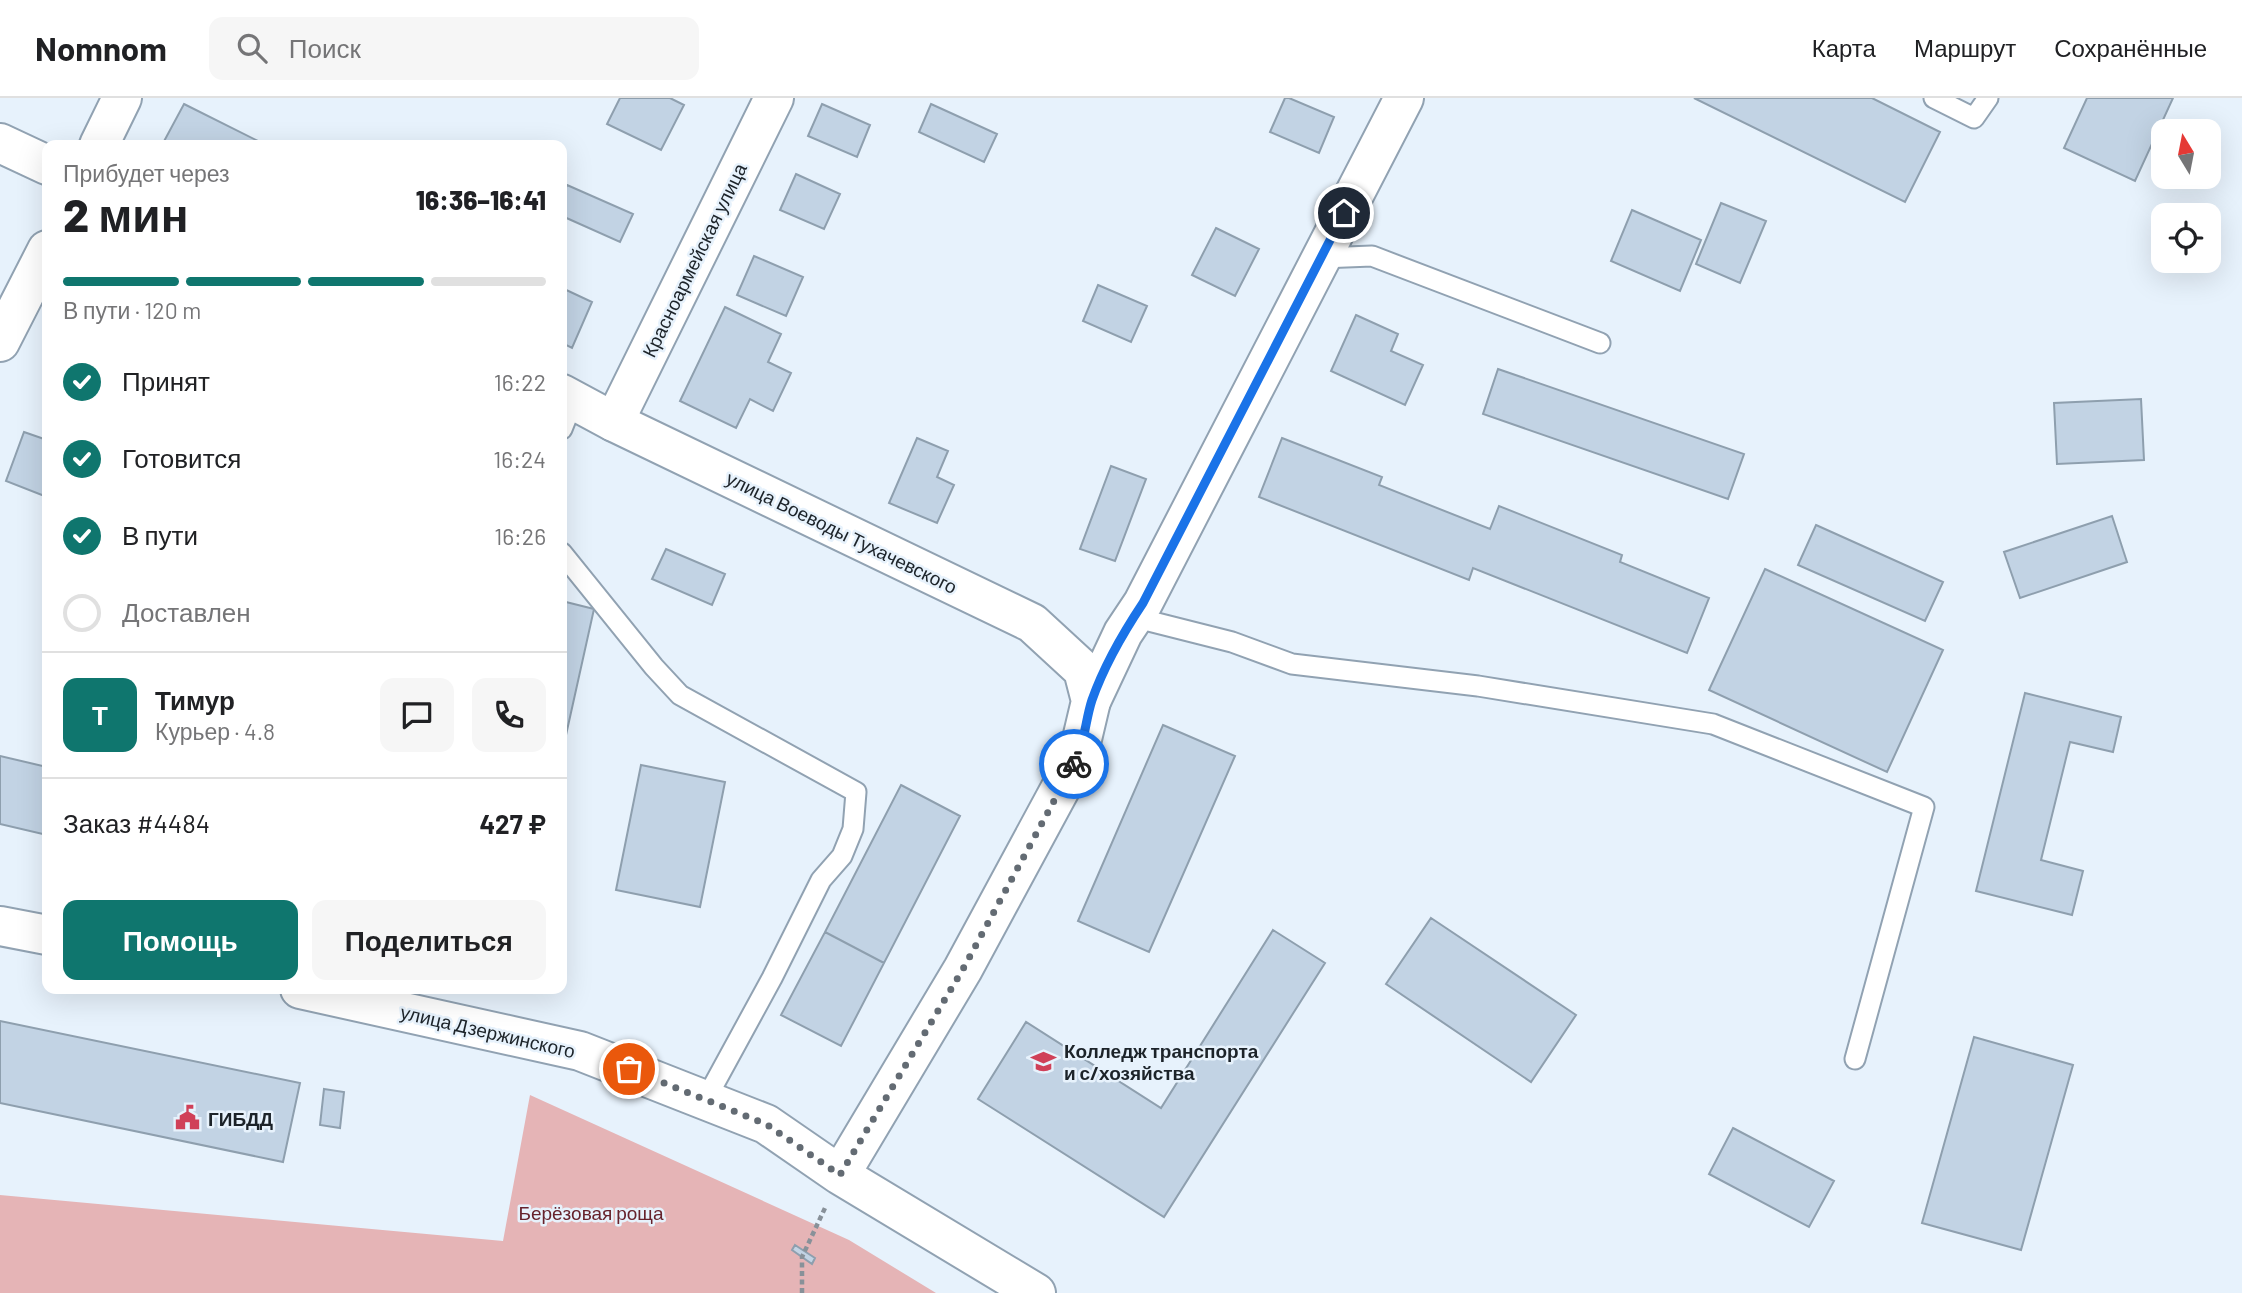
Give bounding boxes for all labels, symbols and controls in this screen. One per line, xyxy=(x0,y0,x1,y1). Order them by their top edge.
search box xyxy=(209,17,699,80)
text: Nomnom xyxy=(35,28,167,68)
icon: search xyxy=(233,29,271,67)
text: Поиск xyxy=(289,32,361,63)
text: Карта xyxy=(1812,33,1876,62)
text: Маршрут xyxy=(1914,33,2016,62)
text: Сохранённые xyxy=(2054,33,2207,62)
north arrow xyxy=(2151,119,2221,189)
map controls xyxy=(2151,119,2221,273)
text: Прибудет через xyxy=(63,159,230,187)
street label: Красноармейская улица xyxy=(637,159,751,361)
pin xyxy=(1314,183,1374,243)
text: 16:36–16:41 xyxy=(416,184,546,215)
text: 2 мин xyxy=(63,186,188,241)
icon: home xyxy=(1325,194,1363,232)
button: locate xyxy=(2151,203,2221,273)
text: В пути · 120 m xyxy=(63,296,201,324)
icon: check xyxy=(63,363,101,401)
text: Принят xyxy=(122,365,210,396)
text: 16:22 xyxy=(494,368,546,396)
icon: check xyxy=(63,440,101,478)
text: Готовится xyxy=(122,442,241,473)
text: 16:24 xyxy=(493,445,546,473)
street label: улица Воеводы Тухачевского xyxy=(723,466,961,598)
icon: check xyxy=(63,517,101,555)
text: В пути xyxy=(122,519,198,550)
text: 16:26 xyxy=(494,522,546,550)
text: Доставлен xyxy=(122,596,251,627)
button: chat xyxy=(380,678,454,752)
button: phone xyxy=(472,678,546,752)
text: Тимур xyxy=(155,684,235,715)
text: Т xyxy=(92,699,108,730)
text: Курьер · 4.8 xyxy=(155,717,275,745)
courier xyxy=(1039,729,1109,799)
icon: bike xyxy=(1055,745,1093,783)
text: Заказ #4484 xyxy=(63,807,210,838)
text: 427 ₽ xyxy=(479,808,546,839)
button: Помощь xyxy=(63,900,298,980)
button: Поделиться xyxy=(312,900,546,980)
street label: улица Дзержинского xyxy=(398,1000,578,1062)
pin xyxy=(599,1039,659,1099)
place label: Колледж транспорта и с/хозяйства xyxy=(1064,1039,1259,1084)
school or university icon: Колледж транспорта и с/хозяйства xyxy=(1030,1047,1058,1075)
icon: bag xyxy=(610,1050,648,1088)
public building icon: ГИБДД xyxy=(174,1104,202,1132)
place label: ГИБДД xyxy=(208,1107,274,1130)
park label: Берёзовая роща xyxy=(518,1201,664,1224)

